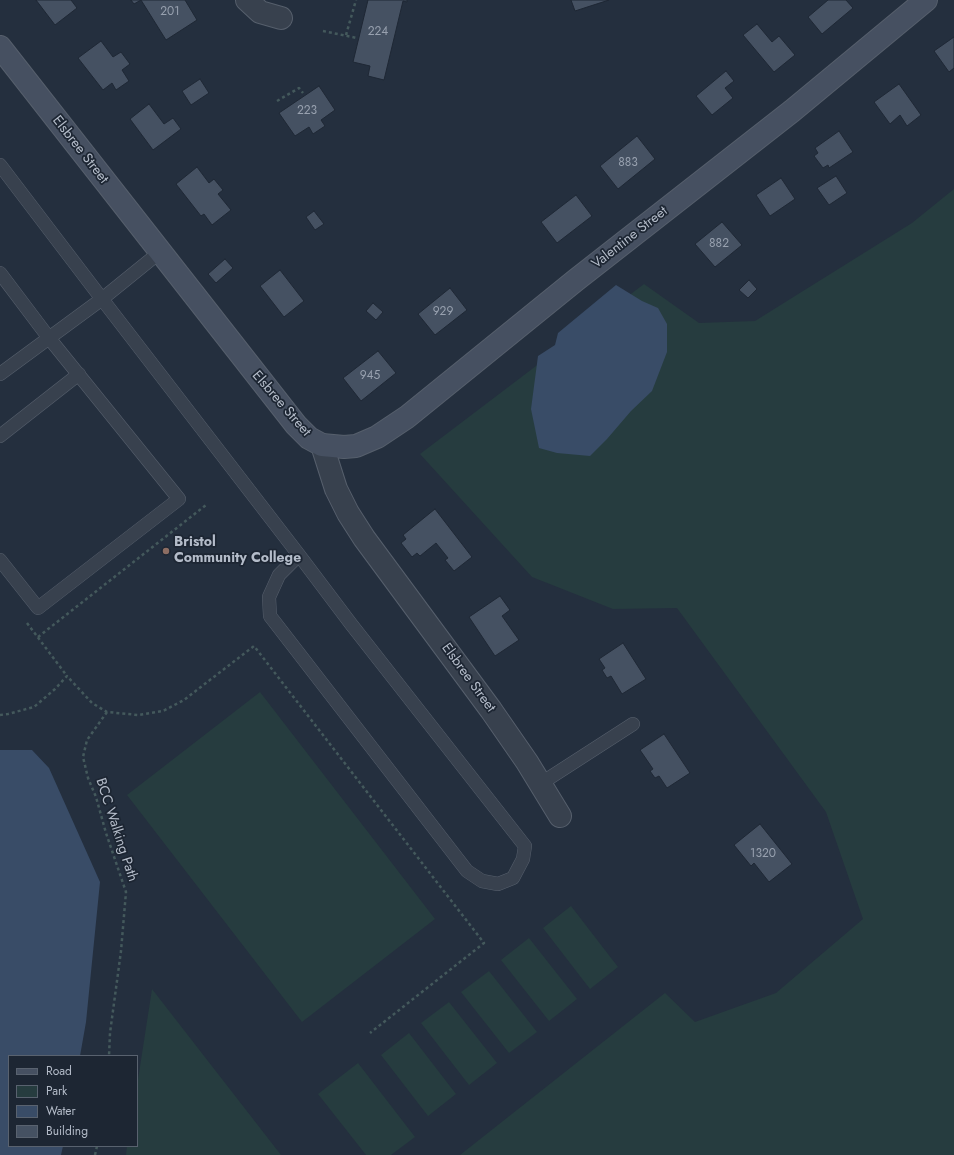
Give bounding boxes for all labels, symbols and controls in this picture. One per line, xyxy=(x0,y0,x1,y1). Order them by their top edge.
house number: 201 xyxy=(160,5,180,19)
house number: 224 xyxy=(368,25,388,39)
house number: 223 xyxy=(297,104,317,118)
street label: Elsbree Street xyxy=(48,113,112,187)
house number: 883 xyxy=(618,156,638,170)
street label: Valentine Street xyxy=(589,203,671,273)
house number: 882 xyxy=(709,237,729,251)
house number: 929 xyxy=(433,305,453,319)
street label: Elsbree Street xyxy=(248,368,314,440)
house number: 945 xyxy=(360,369,380,383)
place label: Bristol Community College xyxy=(174,535,301,568)
marker: Bristol Community College xyxy=(161,546,171,556)
street label: Elsbree Street xyxy=(437,640,499,716)
street label: BCC Walking Path xyxy=(91,776,141,884)
house number: 1320 xyxy=(750,847,776,861)
legend xyxy=(8,1055,138,1147)
text: Road xyxy=(46,1062,72,1080)
text: Park xyxy=(46,1082,67,1100)
text: Water xyxy=(46,1102,76,1120)
text: Building xyxy=(46,1122,88,1140)

